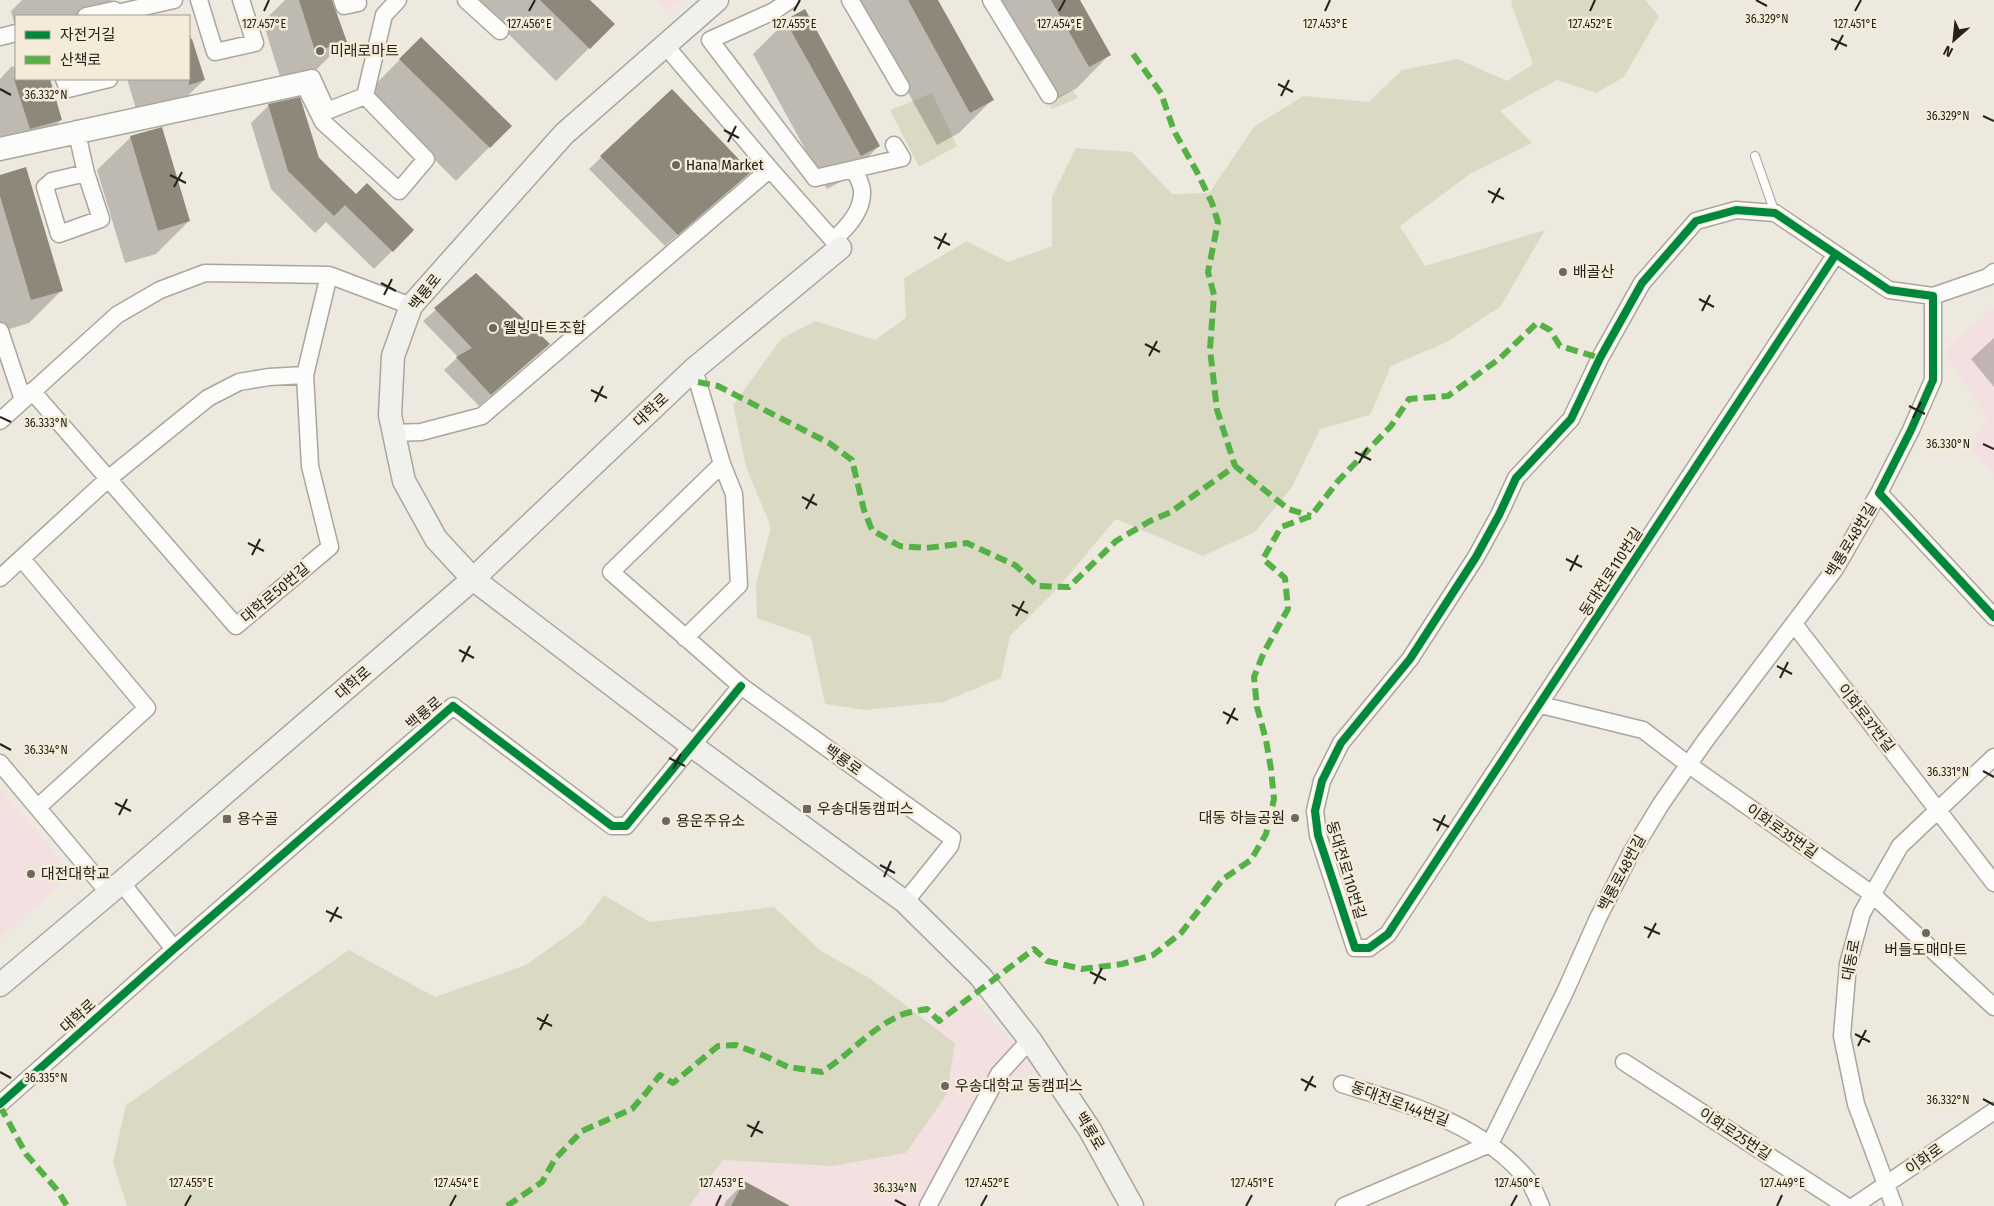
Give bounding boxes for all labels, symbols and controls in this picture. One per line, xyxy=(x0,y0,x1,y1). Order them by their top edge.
text: 36.329°N xyxy=(1745,12,1789,26)
legend xyxy=(15,15,190,80)
north arrow xyxy=(1929,15,1979,65)
text: 127.457°E xyxy=(242,17,286,31)
text: 127.456°E xyxy=(506,17,552,31)
text: 127.455°E xyxy=(772,17,817,31)
text: 127.454°E xyxy=(1036,17,1082,31)
text: 127.453°E xyxy=(1303,17,1348,31)
text: 127.452°E xyxy=(1568,17,1613,31)
text: 127.451°E xyxy=(1833,17,1877,31)
text: 자전거길 xyxy=(60,26,115,44)
place label: 미래로마트 xyxy=(330,42,399,60)
text: N xyxy=(1941,42,1956,61)
marker: 미래로마트 xyxy=(314,45,326,57)
text: 산책로 xyxy=(60,51,101,69)
text: 36.332°N xyxy=(25,88,67,102)
text: 36.329°N xyxy=(1926,109,1970,123)
place label: Hana Market xyxy=(686,156,764,174)
marker: Hana Market xyxy=(670,159,682,171)
place label: 배골산 xyxy=(1573,263,1615,281)
marker: 배골산 xyxy=(1557,266,1569,278)
street label: 백룡로 xyxy=(405,270,445,314)
place label: 웰빙마트조합 xyxy=(503,319,586,337)
marker: 웰빙마트조합 xyxy=(487,322,499,334)
street label: 대학로 xyxy=(630,389,672,431)
text: 36.333°N xyxy=(24,416,68,430)
text: 36.330°N xyxy=(1926,437,1970,451)
street label: 백룡로48번길 xyxy=(1822,499,1880,581)
street label: 동대전로110번길 xyxy=(1576,524,1646,620)
street label: 대학로50번길 xyxy=(237,559,313,627)
street label: 대학로 xyxy=(331,663,375,703)
street label: 이화로37번길 xyxy=(1834,680,1898,756)
street label: 백룡로 xyxy=(402,693,446,733)
street label: 백룡로 xyxy=(821,741,865,779)
text: 36.334°N xyxy=(24,743,68,757)
text: 36.331°N xyxy=(1927,765,1969,779)
place label: 우송대동캠퍼스 xyxy=(817,800,914,818)
street label: 이화로35번길 xyxy=(1743,800,1821,862)
marker: 우송대동캠퍼스 xyxy=(801,803,813,815)
place label: 대동 하늘공원 xyxy=(1199,809,1285,827)
place label: 용수골 xyxy=(237,810,278,828)
place label: 용운주유소 xyxy=(676,812,745,830)
marker: 대동 하늘공원 xyxy=(1289,812,1301,824)
marker: 용수골 xyxy=(221,813,233,825)
marker: 용운주유소 xyxy=(660,815,672,827)
street label: 동대전로110번길 xyxy=(1322,819,1370,921)
street label: 백룡로48번길 xyxy=(1594,832,1650,914)
place label: 대전대학교 xyxy=(41,865,110,883)
marker: 대전대학교 xyxy=(25,868,37,880)
marker: 버들도매마트 xyxy=(1920,927,1932,939)
street label: 대동로 xyxy=(1838,938,1864,982)
place label: 버들도매마트 xyxy=(1885,941,1968,959)
street label: 대학로 xyxy=(57,995,99,1037)
text: 36.335°N xyxy=(24,1071,68,1085)
place label: 우송대학교 동캠퍼스 xyxy=(955,1077,1083,1095)
street label: 동대전로144번길 xyxy=(1348,1078,1452,1130)
marker: 우송대학교 동캠퍼스 xyxy=(939,1080,951,1092)
text: 36.332°N xyxy=(1927,1093,1969,1107)
street label: 이화로25번길 xyxy=(1695,1104,1775,1164)
street label: 백룡로 xyxy=(1072,1109,1108,1153)
street label: 이화로 xyxy=(1902,1140,1946,1178)
text: 127.455°E xyxy=(169,1176,214,1190)
text: 127.454°E xyxy=(433,1176,479,1190)
text: 127.453°E xyxy=(699,1176,744,1190)
text: 127.452°E xyxy=(965,1176,1010,1190)
text: 127.451°E xyxy=(1230,1176,1274,1190)
text: 127.450°E xyxy=(1494,1176,1540,1190)
text: 127.449°E xyxy=(1759,1176,1805,1190)
text: 36.334°N xyxy=(873,1181,917,1195)

